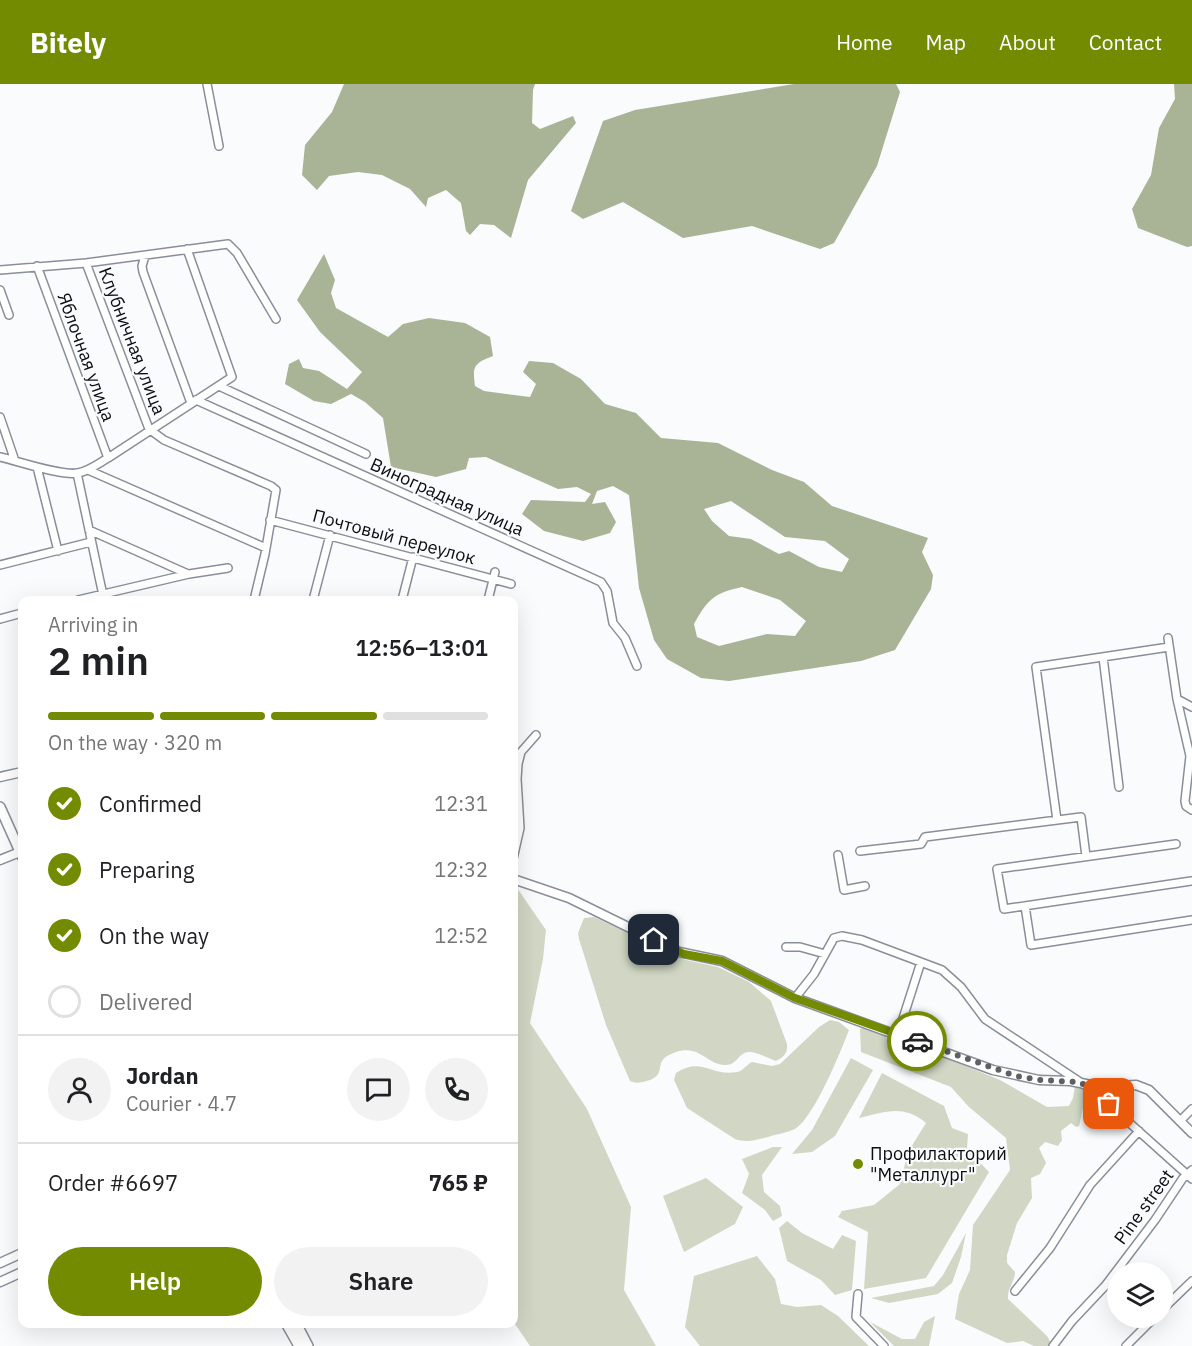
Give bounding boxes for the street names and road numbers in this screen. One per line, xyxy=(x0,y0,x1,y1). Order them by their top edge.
street label: Клубничная улица xyxy=(94,264,171,418)
street label: Яблочная улица xyxy=(52,289,121,425)
street label: Виноградная улица xyxy=(367,452,528,541)
street label: Почтовый переулок xyxy=(310,504,478,569)
street label: Pine street xyxy=(1109,1165,1179,1249)

